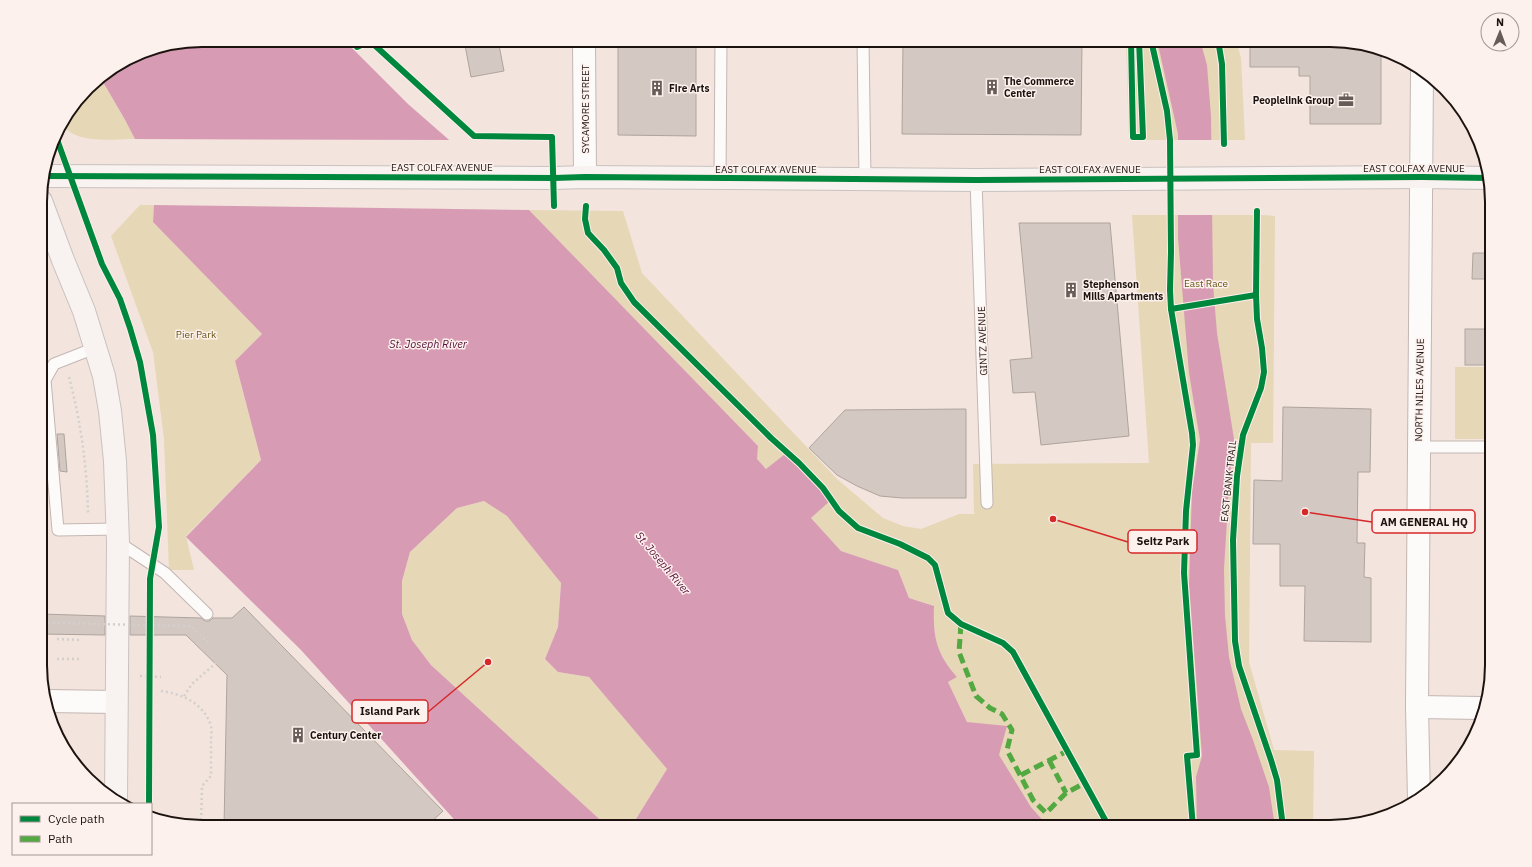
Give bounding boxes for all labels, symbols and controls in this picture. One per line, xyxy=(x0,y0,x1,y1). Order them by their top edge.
north arrow xyxy=(1480,12,1520,52)
text: N xyxy=(1496,15,1504,29)
street label: SYCAMORE STREET xyxy=(579,64,592,153)
place label: The Commerce Center xyxy=(1004,75,1075,100)
building icon: The Commerce Center xyxy=(983,78,1001,96)
building icon: Fire Arts xyxy=(648,79,666,97)
place label: Fire Arts xyxy=(669,82,709,95)
office icon: Peoplelink Group xyxy=(1337,91,1355,109)
place label: Peoplelink Group xyxy=(1253,94,1334,107)
street label: EAST COLFAX AVENUE xyxy=(391,161,493,174)
street label: EAST COLFAX AVENUE xyxy=(1363,162,1465,175)
street label: EAST COLFAX AVENUE xyxy=(715,163,817,176)
street label: EAST COLFAX AVENUE xyxy=(1039,163,1141,176)
park label: East Race xyxy=(1184,277,1228,290)
place label: Stephenson Mills Apartments xyxy=(1083,278,1163,303)
building icon: Stephenson Mills Apartments xyxy=(1062,281,1080,299)
street label: GINTZ AVENUE xyxy=(975,306,990,376)
park label: Pier Park xyxy=(176,328,217,341)
water label: St. Joseph River xyxy=(389,337,468,351)
street label: NORTH NILES AVENUE xyxy=(1412,338,1427,442)
street label: EAST BANK TRAIL xyxy=(1218,440,1239,523)
callout: AM GENERAL HQ xyxy=(1372,510,1475,533)
text: AM GENERAL HQ xyxy=(1380,515,1468,529)
water label: St. Joseph River xyxy=(633,529,694,598)
callout: Seitz Park xyxy=(1128,530,1197,553)
text: Seitz Park xyxy=(1137,534,1190,548)
callout: Island Park xyxy=(352,700,428,723)
text: Island Park xyxy=(360,704,421,718)
building icon: Century Center xyxy=(289,726,307,744)
place label: Century Center xyxy=(310,729,381,742)
legend xyxy=(12,803,152,855)
text: Cycle path xyxy=(48,811,105,826)
text: Path xyxy=(48,831,73,846)

